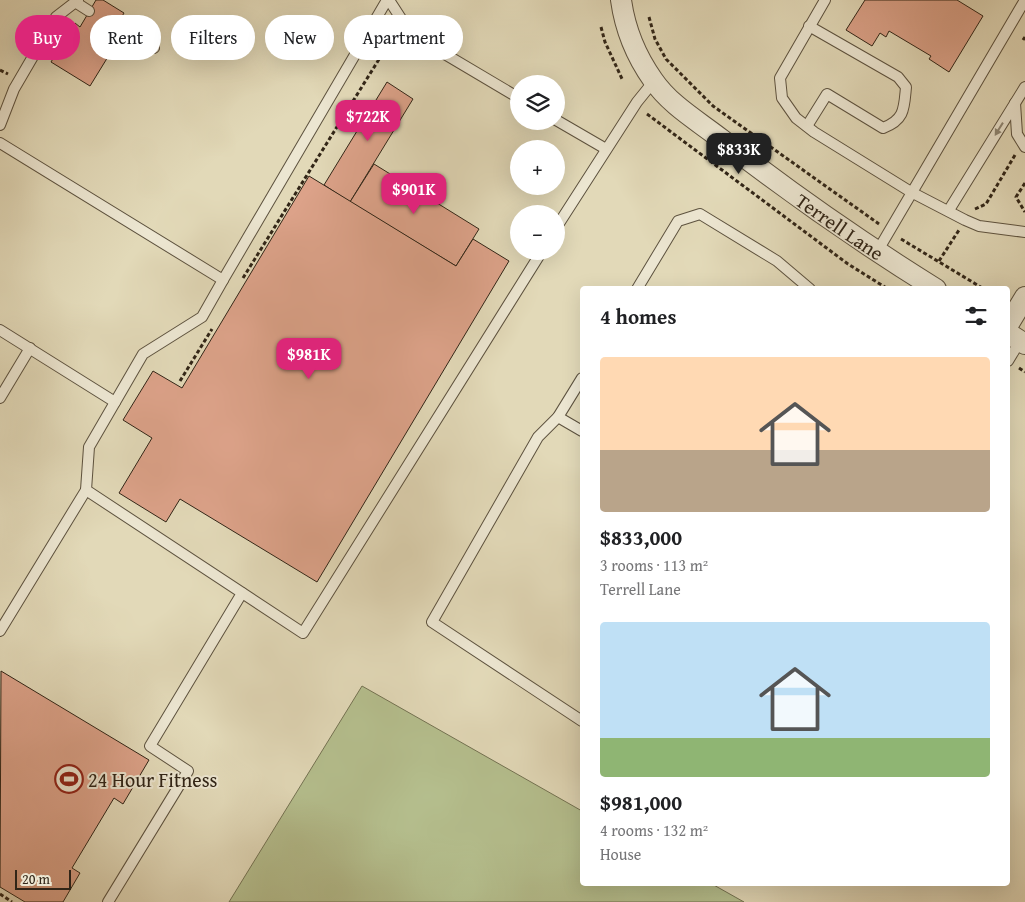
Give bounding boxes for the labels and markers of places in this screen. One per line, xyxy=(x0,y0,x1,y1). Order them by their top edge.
pin: $722K xyxy=(333,100,403,142)
pin: $833K xyxy=(704,132,774,175)
pin: $901K xyxy=(379,172,449,215)
pin: $981K xyxy=(274,338,344,380)
sports icon: 24 Hour Fitness xyxy=(54,764,84,794)
place label: 24 Hour Fitness xyxy=(88,765,218,794)

